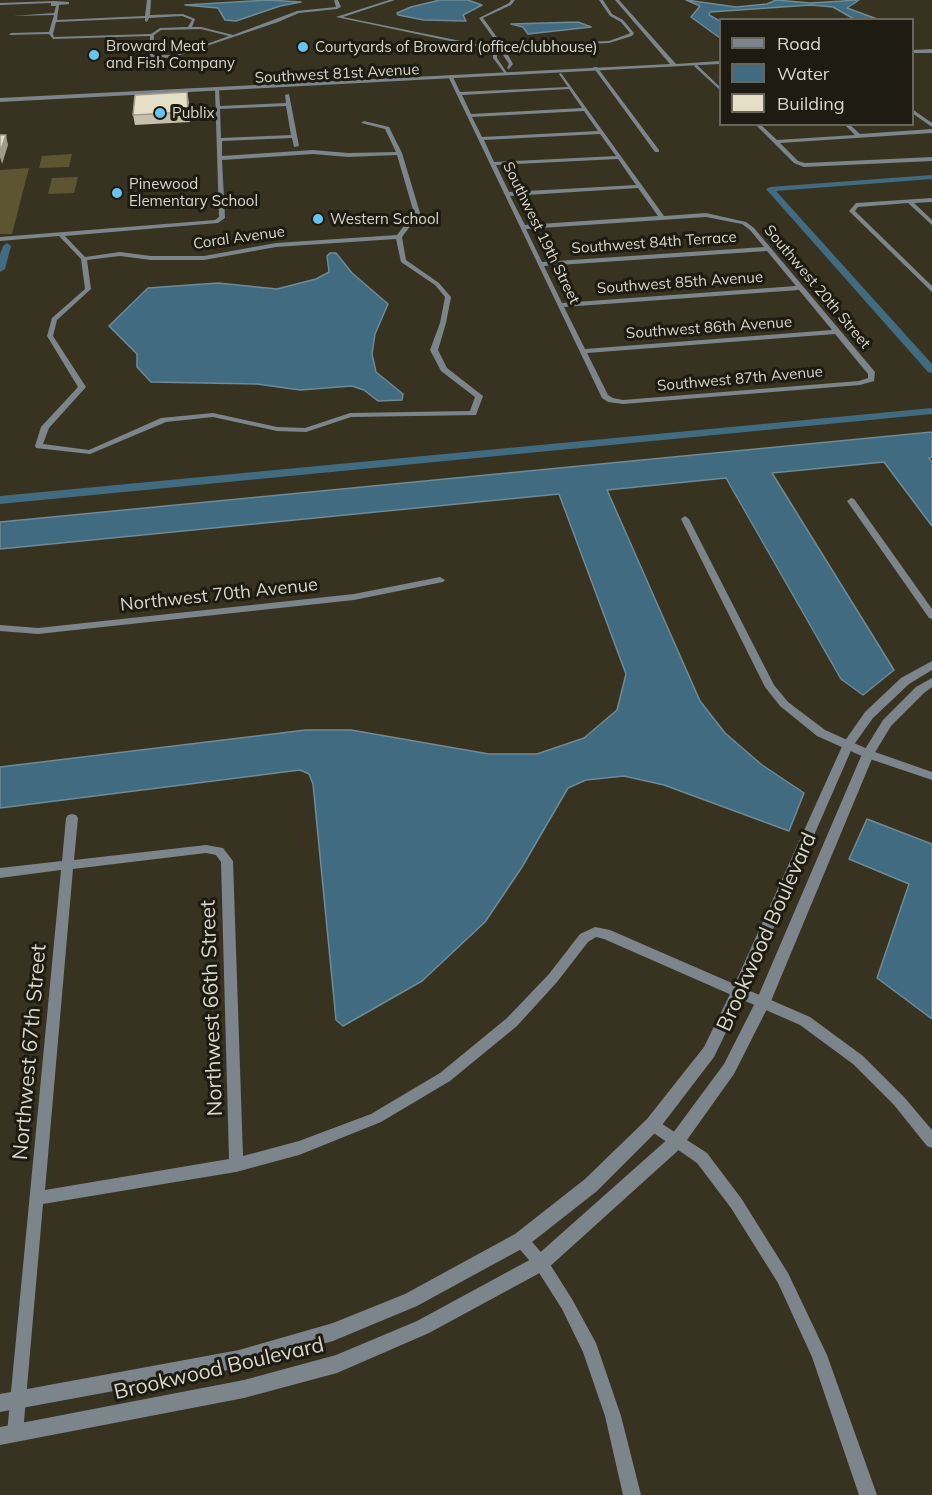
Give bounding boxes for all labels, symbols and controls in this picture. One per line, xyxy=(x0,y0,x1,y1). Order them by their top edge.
legend xyxy=(719,18,914,126)
text: Road xyxy=(777,32,821,55)
place label: Broward Meat and Fish Company xyxy=(106,37,235,72)
place label: Courtyards of Broward (office/clubhouse) xyxy=(315,38,598,56)
marker: Courtyards of Broward (office/clubhouse) xyxy=(296,40,310,54)
marker: Broward Meat and Fish Company xyxy=(87,48,101,62)
street label: Southwest 81st Avenue xyxy=(254,61,420,87)
text: Water xyxy=(777,62,829,85)
text: Building xyxy=(777,92,845,115)
place label: Publix xyxy=(172,104,214,122)
marker: Publix xyxy=(153,106,167,120)
street label: Southwest 19th Street xyxy=(499,159,583,307)
place label: Pinewood Elementary School xyxy=(129,175,258,210)
marker: Pinewood Elementary School xyxy=(110,186,124,200)
place label: Western School xyxy=(330,210,439,228)
marker: Western School xyxy=(311,212,325,226)
street label: Southwest 20th Street xyxy=(760,222,874,352)
street label: Coral Avenue xyxy=(192,223,286,253)
street label: Southwest 84th Terrace xyxy=(571,228,737,258)
street label: Southwest 85th Avenue xyxy=(596,268,764,298)
street label: Southwest 86th Avenue xyxy=(625,313,793,343)
street label: Southwest 87th Avenue xyxy=(656,363,824,395)
street label: Northwest 70th Avenue xyxy=(119,574,319,616)
street label: Brookwood Boulevard xyxy=(712,829,822,1035)
street label: Northwest 66th Street xyxy=(196,899,228,1117)
street label: Northwest 67th Street xyxy=(8,943,52,1161)
street label: Brookwood Boulevard xyxy=(112,1333,326,1405)

